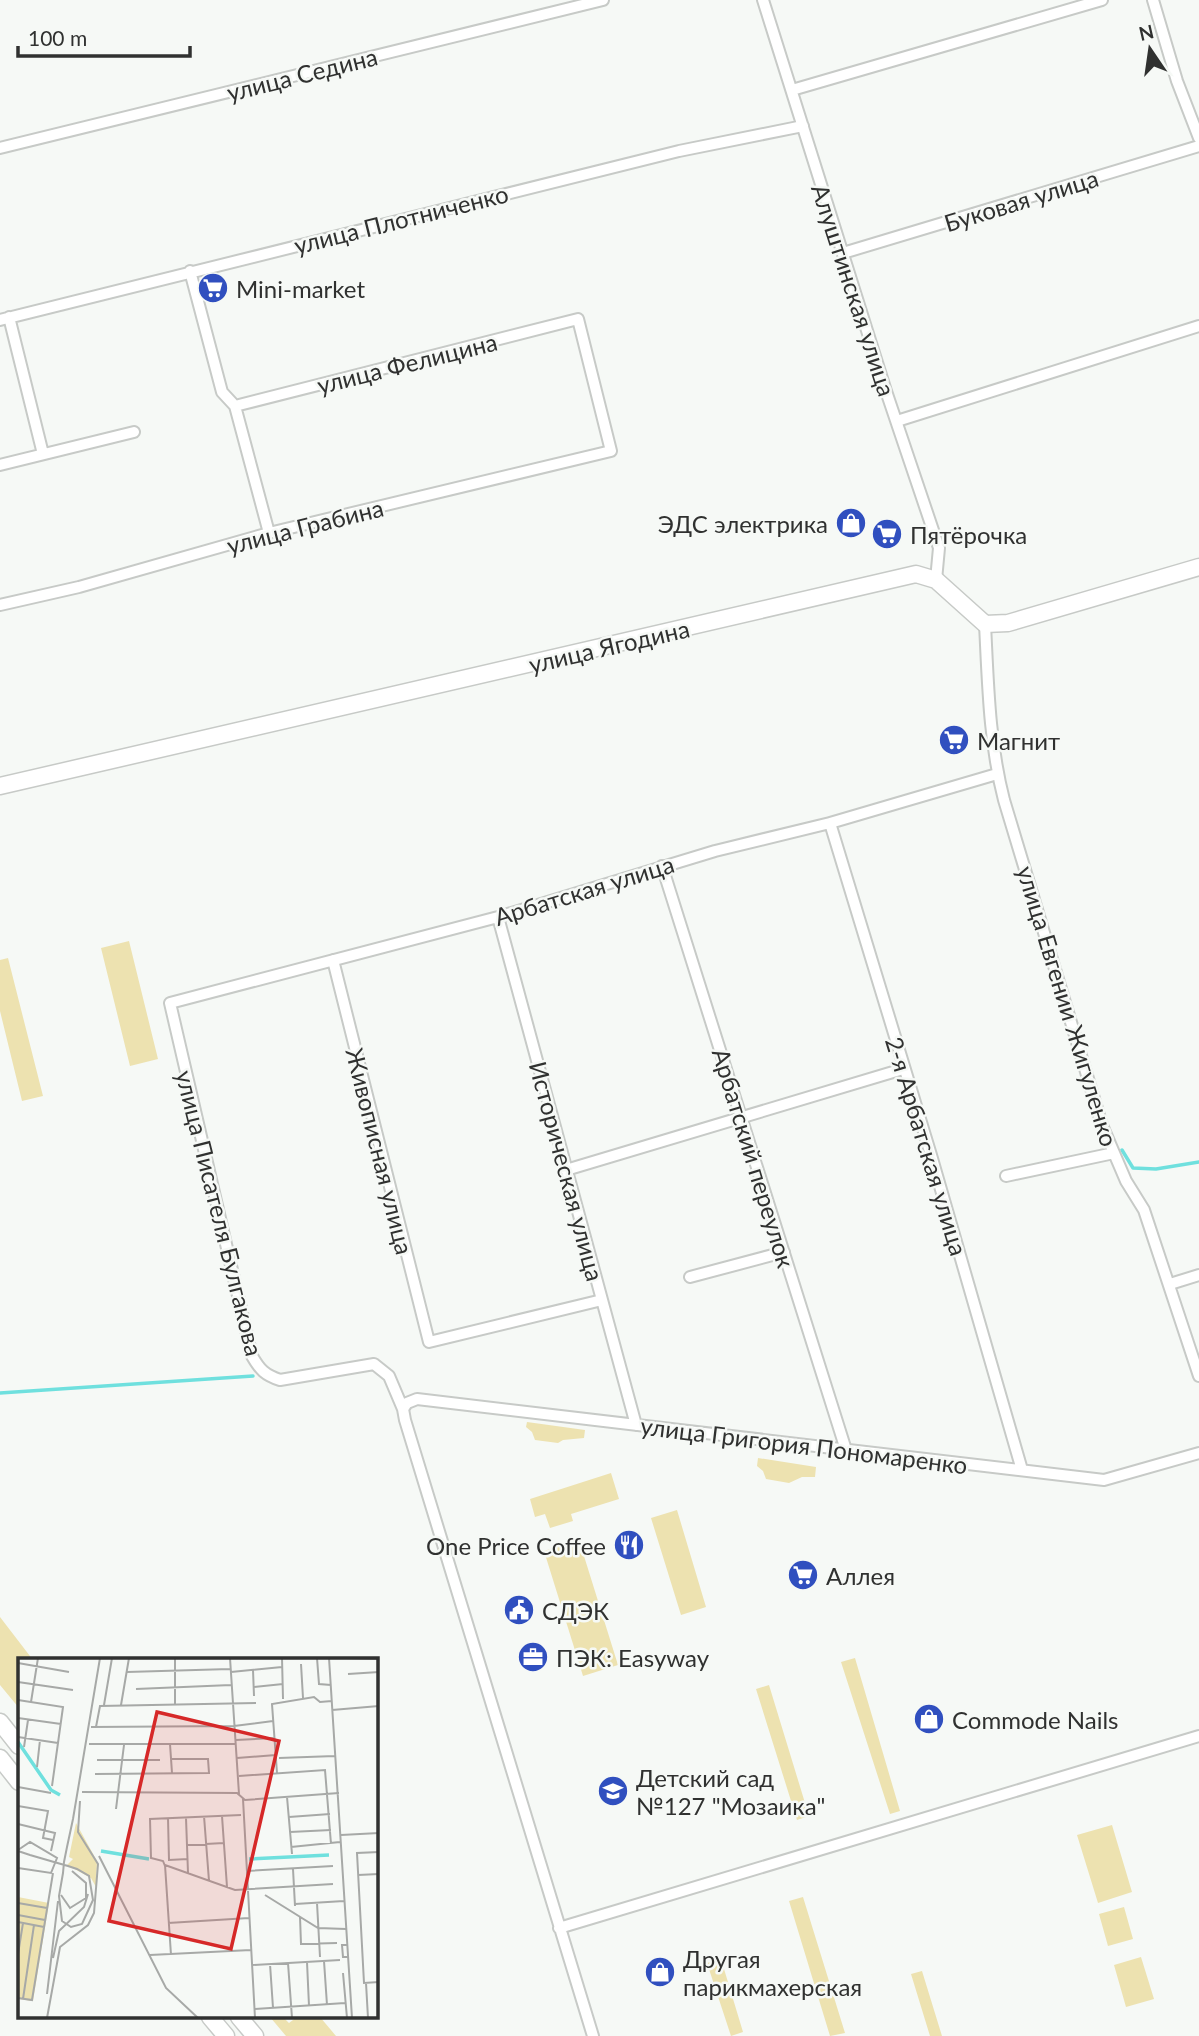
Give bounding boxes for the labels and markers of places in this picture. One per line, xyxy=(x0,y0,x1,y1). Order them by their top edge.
supermarket icon: Mini-market xyxy=(196,271,230,305)
place label: Mini-market xyxy=(236,274,365,303)
shop icon: ЭДС электрика xyxy=(834,506,868,540)
place label: ЭДС электрика xyxy=(658,509,828,538)
supermarket icon: Пятёрочка xyxy=(870,517,904,551)
place label: Пятёрочка xyxy=(910,520,1027,549)
supermarket icon: Магнит xyxy=(937,723,971,757)
place label: Магнит xyxy=(977,726,1060,755)
restaurant icon: One Price Coffee xyxy=(612,1528,646,1562)
place label: One Price Coffee xyxy=(426,1531,606,1560)
supermarket icon: Аллея xyxy=(786,1558,820,1592)
place label: Аллея xyxy=(826,1561,895,1590)
public building icon: СДЭК xyxy=(502,1593,536,1627)
place label: СДЭК xyxy=(542,1596,609,1625)
office icon: ПЭК: Easyway xyxy=(516,1640,550,1674)
place label: ПЭК: Easyway xyxy=(556,1643,710,1672)
shop icon: Commode Nails xyxy=(912,1702,946,1736)
place label: Commode Nails xyxy=(952,1705,1118,1734)
place label: Детский сад №127 "Мозаика" xyxy=(636,1763,825,1820)
school or university icon: Детский сад №127 "Мозаика" xyxy=(596,1774,630,1808)
place label: Другая парикмахерская xyxy=(683,1944,862,2001)
shop icon: Другая парикмахерская xyxy=(643,1955,677,1989)

